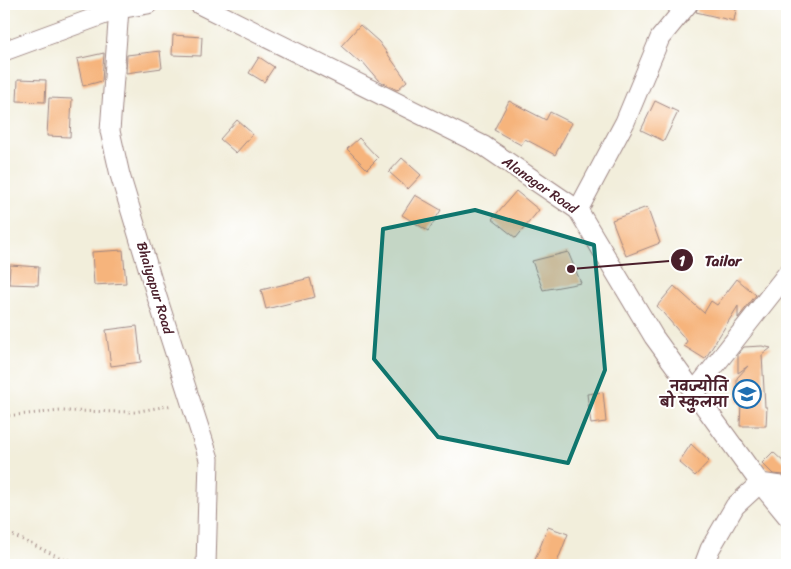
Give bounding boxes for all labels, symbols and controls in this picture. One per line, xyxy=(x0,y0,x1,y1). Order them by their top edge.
street label: Alanagar Road xyxy=(496,149,585,221)
street label: Bhaiyapur Road xyxy=(129,239,181,339)
callout: Tailor xyxy=(670,245,751,275)
text: 1 xyxy=(679,248,686,274)
text: Tailor xyxy=(705,248,743,274)
place label: नवज्याेति बाे स्कुलमा xyxy=(658,374,730,415)
school or university icon: नवज्याेति बाे स्कुलमा xyxy=(732,379,762,409)

